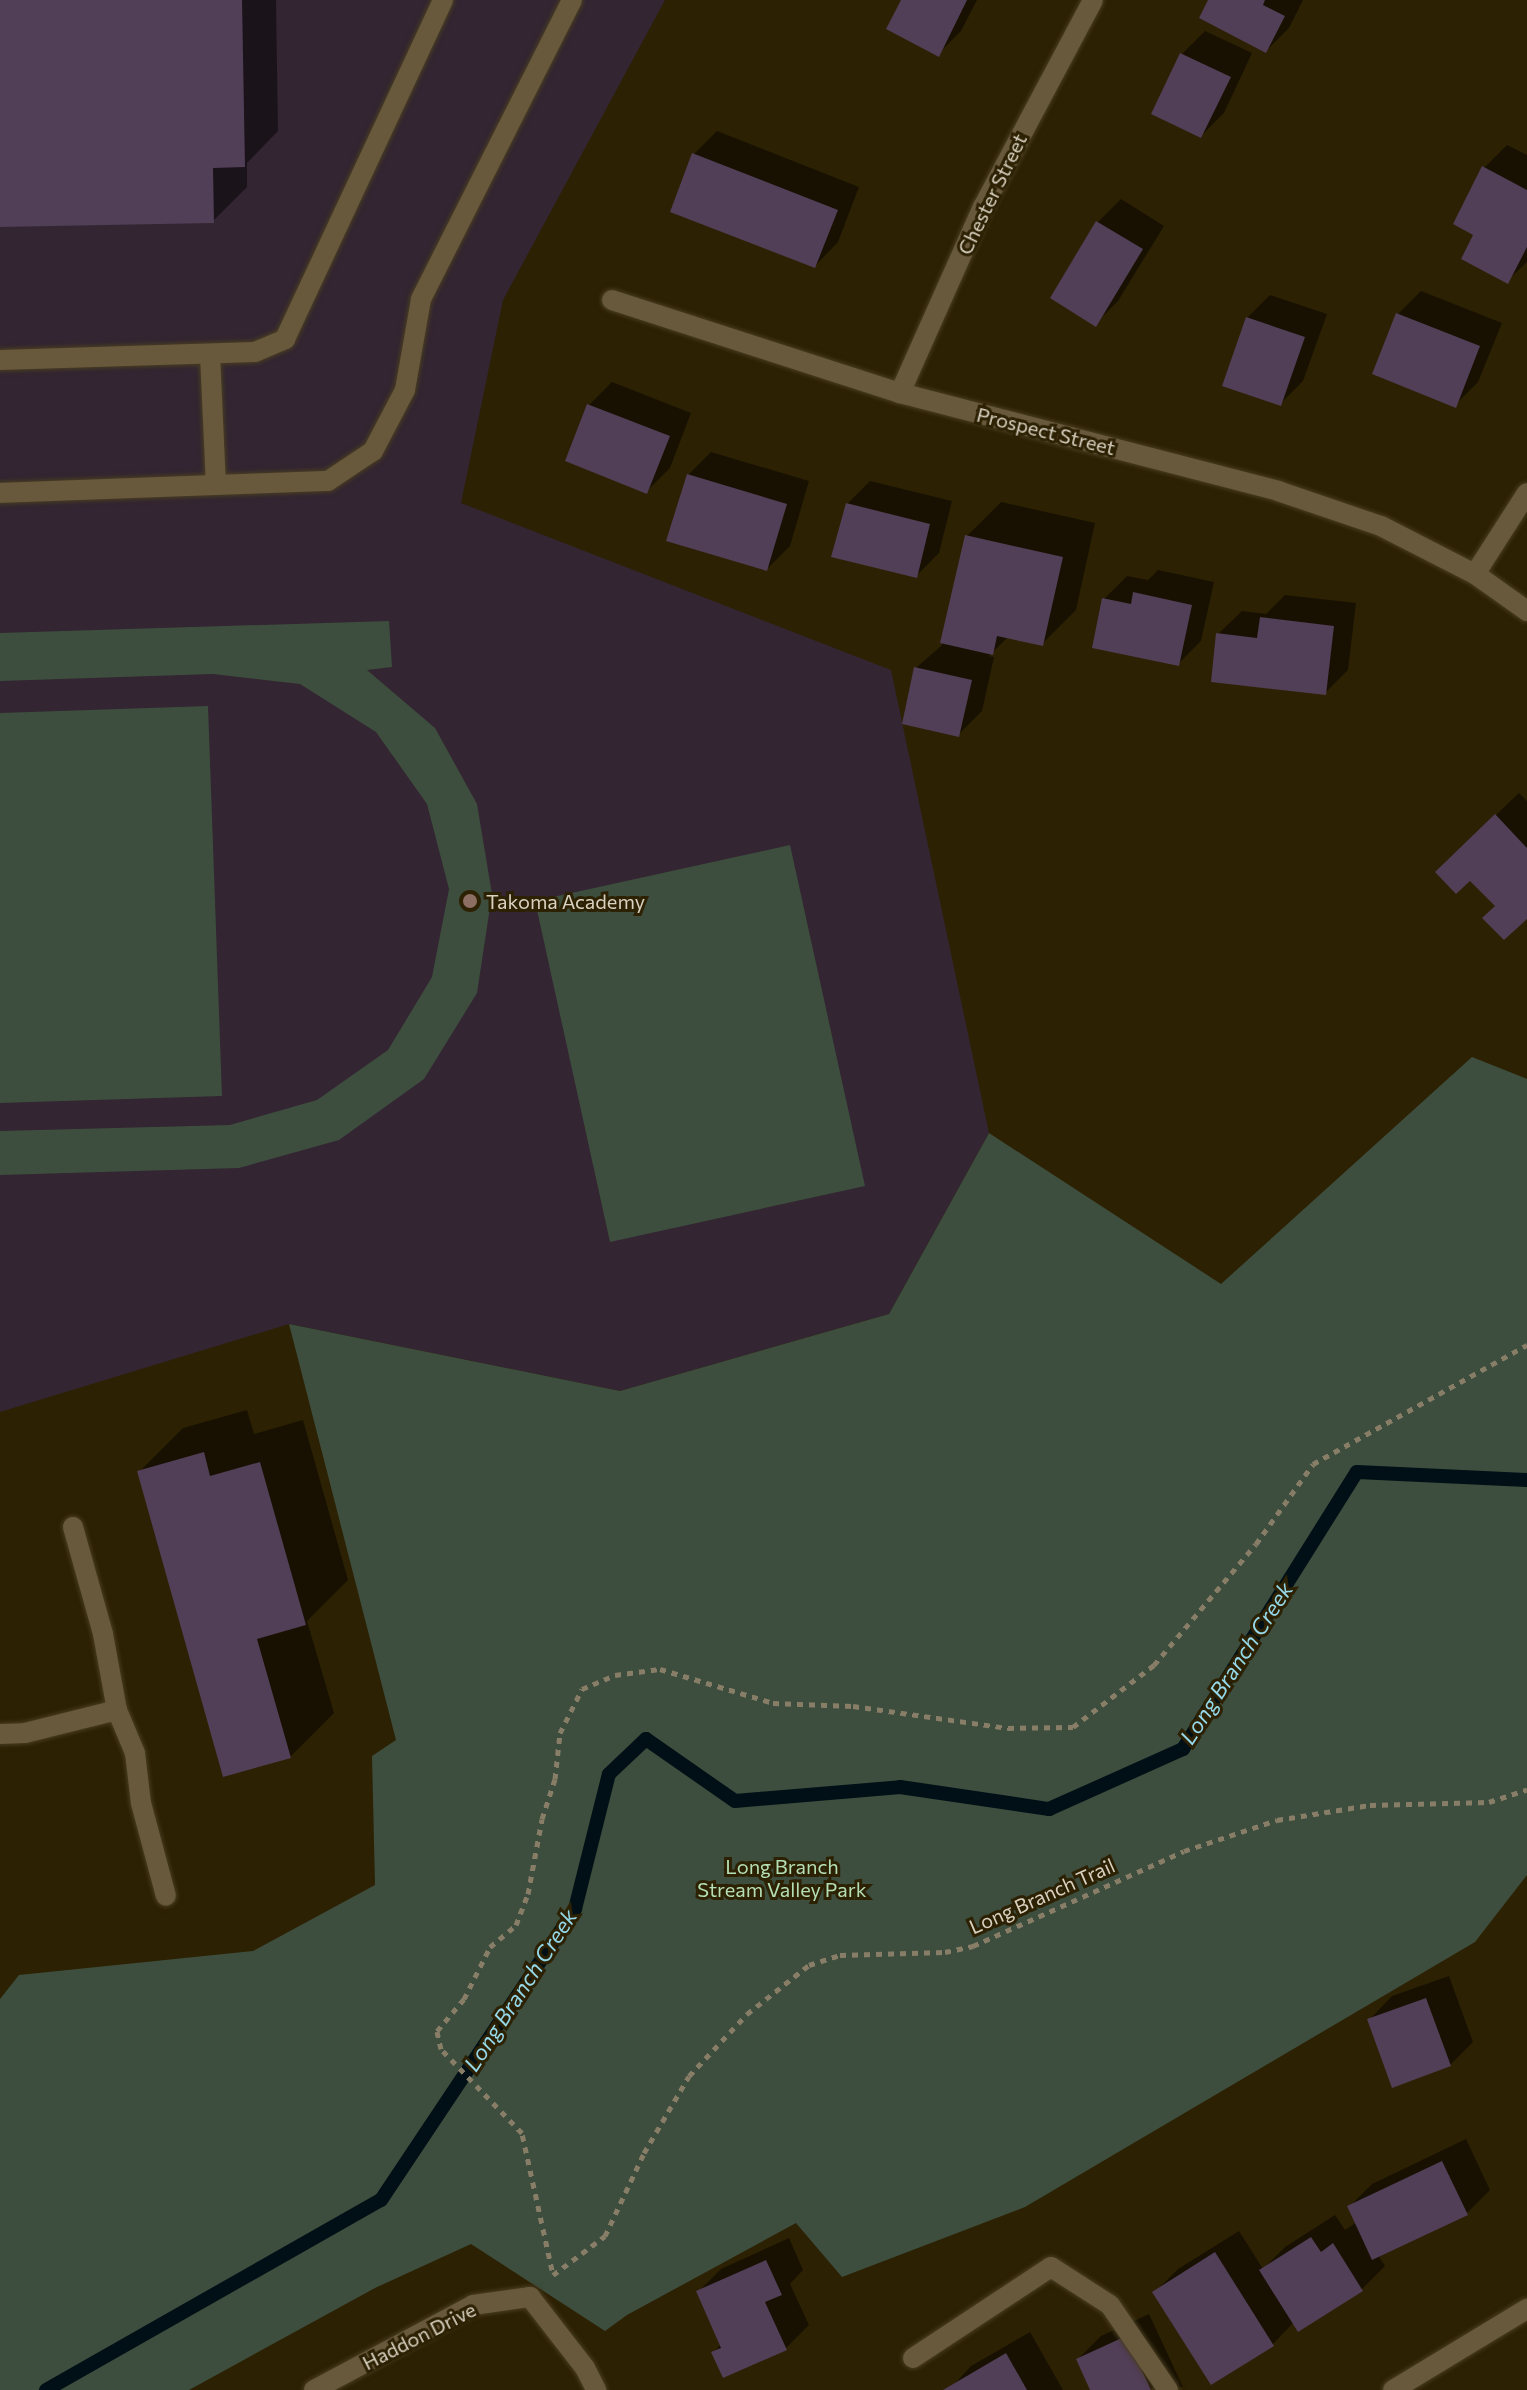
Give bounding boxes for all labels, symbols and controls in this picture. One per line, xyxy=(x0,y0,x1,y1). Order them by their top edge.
street label: Chester Street xyxy=(952,130,1032,258)
street label: Prospect Street xyxy=(974,402,1118,460)
place label: Takoma Academy xyxy=(486,889,645,913)
marker: Takoma Academy xyxy=(461,892,479,910)
water label: Long Branch Creek xyxy=(1174,1577,1298,1749)
street label: Long Branch Trail xyxy=(965,1853,1119,1939)
park label: Long Branch Stream Valley Park xyxy=(697,1855,867,1902)
water label: Long Branch Creek xyxy=(458,1904,582,2076)
street label: Haddon Drive xyxy=(358,2297,480,2375)

